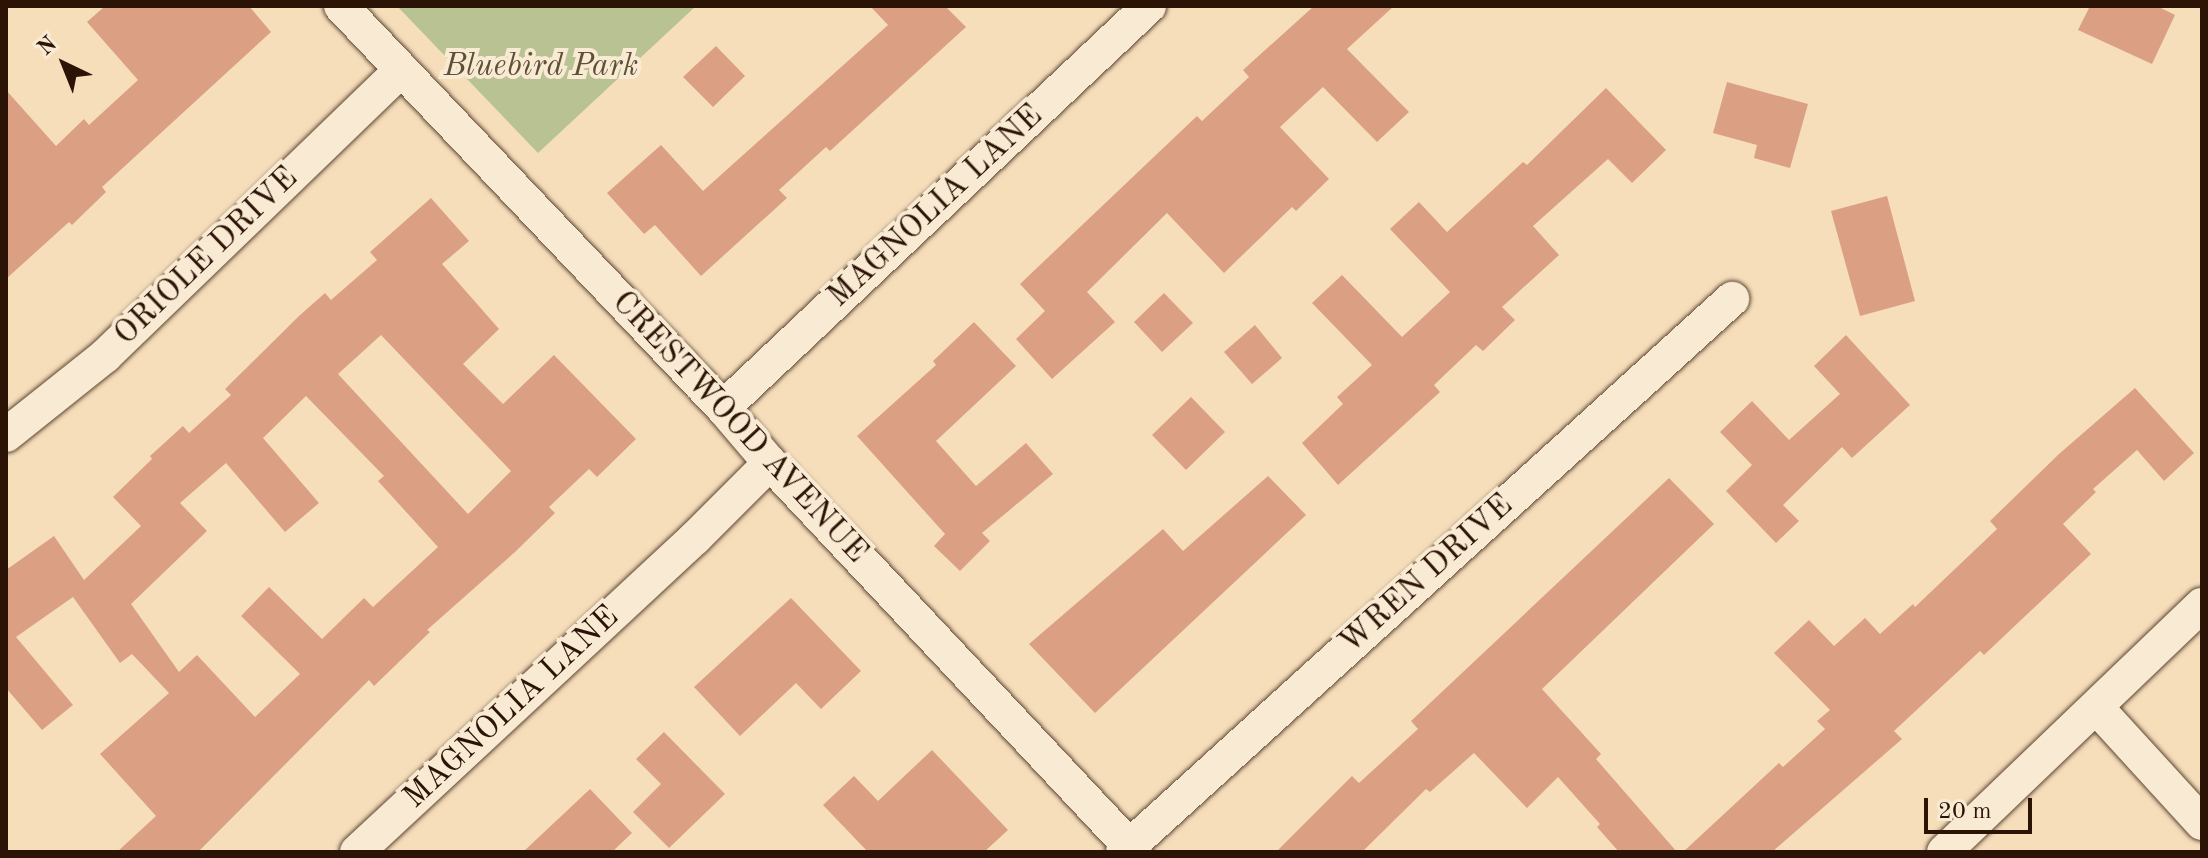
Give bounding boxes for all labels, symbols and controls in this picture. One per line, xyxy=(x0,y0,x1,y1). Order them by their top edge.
north arrow xyxy=(24,24,104,104)
text: N xyxy=(34,33,61,60)
park label: Bluebird Park xyxy=(444,48,638,86)
street label: MAGNOLIA LANE xyxy=(821,98,1051,316)
street label: ORIOLE DRIVE xyxy=(107,160,307,354)
street label: CRESTWOOD AVENUE xyxy=(603,284,875,572)
street label: WREN DRIVE xyxy=(1332,487,1522,663)
street label: MAGNOLIA LANE xyxy=(397,599,627,817)
scale bar xyxy=(1928,782,2036,832)
text: 20 m xyxy=(1938,800,1992,824)

